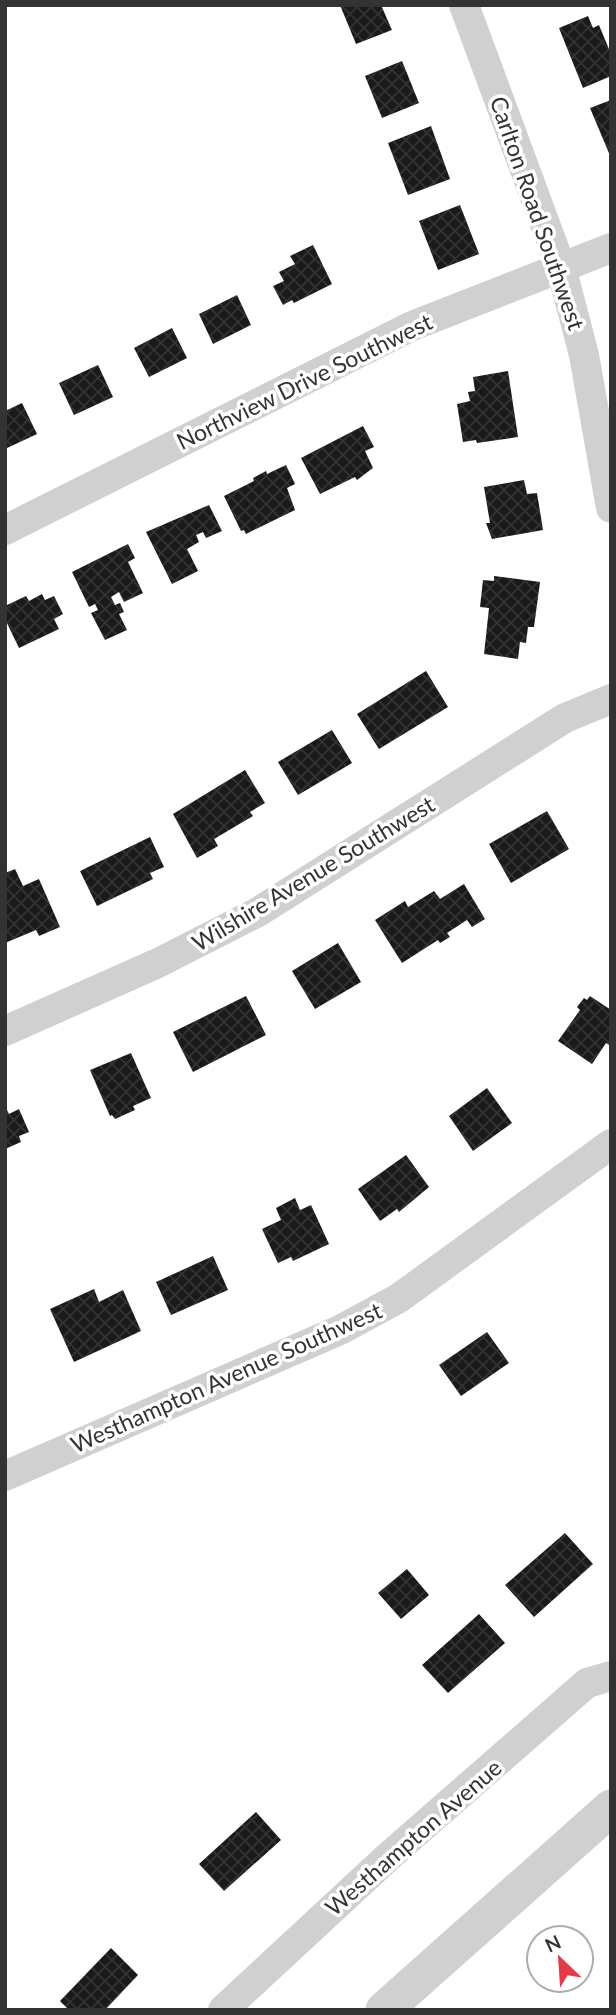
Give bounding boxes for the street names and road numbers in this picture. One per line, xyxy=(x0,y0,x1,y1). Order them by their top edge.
street label: Carlton Road Southwest xyxy=(485,93,591,334)
street label: Northview Drive Southwest xyxy=(172,307,437,455)
street label: Wilshire Avenue Southwest xyxy=(187,789,440,957)
street label: Westhampton Avenue Southwest xyxy=(66,1295,387,1458)
street label: Westhampton Avenue xyxy=(319,1753,507,1921)

